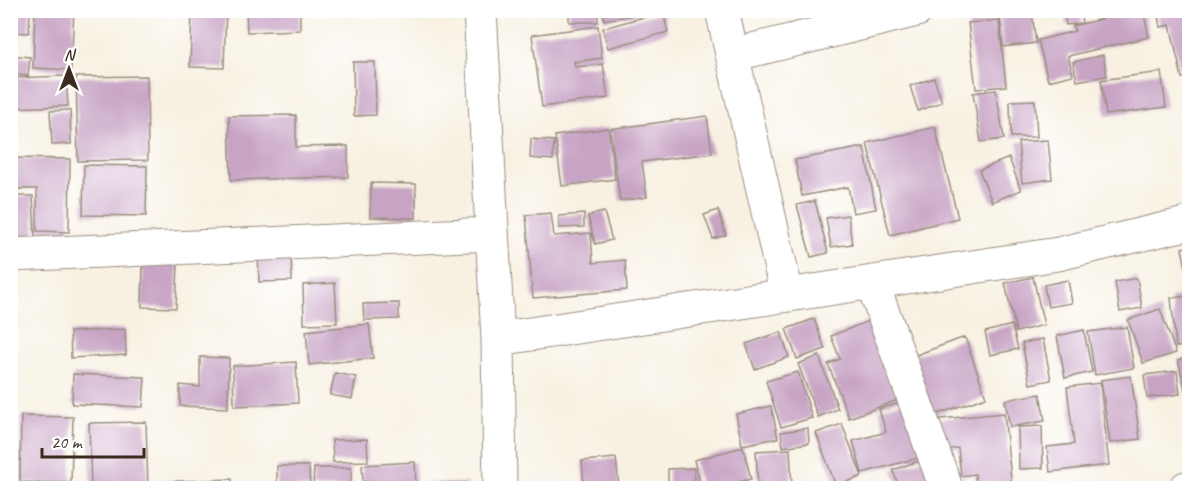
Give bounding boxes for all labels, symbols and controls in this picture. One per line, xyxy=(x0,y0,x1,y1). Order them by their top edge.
north arrow xyxy=(39,39,99,99)
text: N xyxy=(64,45,77,65)
scale bar xyxy=(42,421,144,459)
text: 20 m xyxy=(51,431,84,453)

